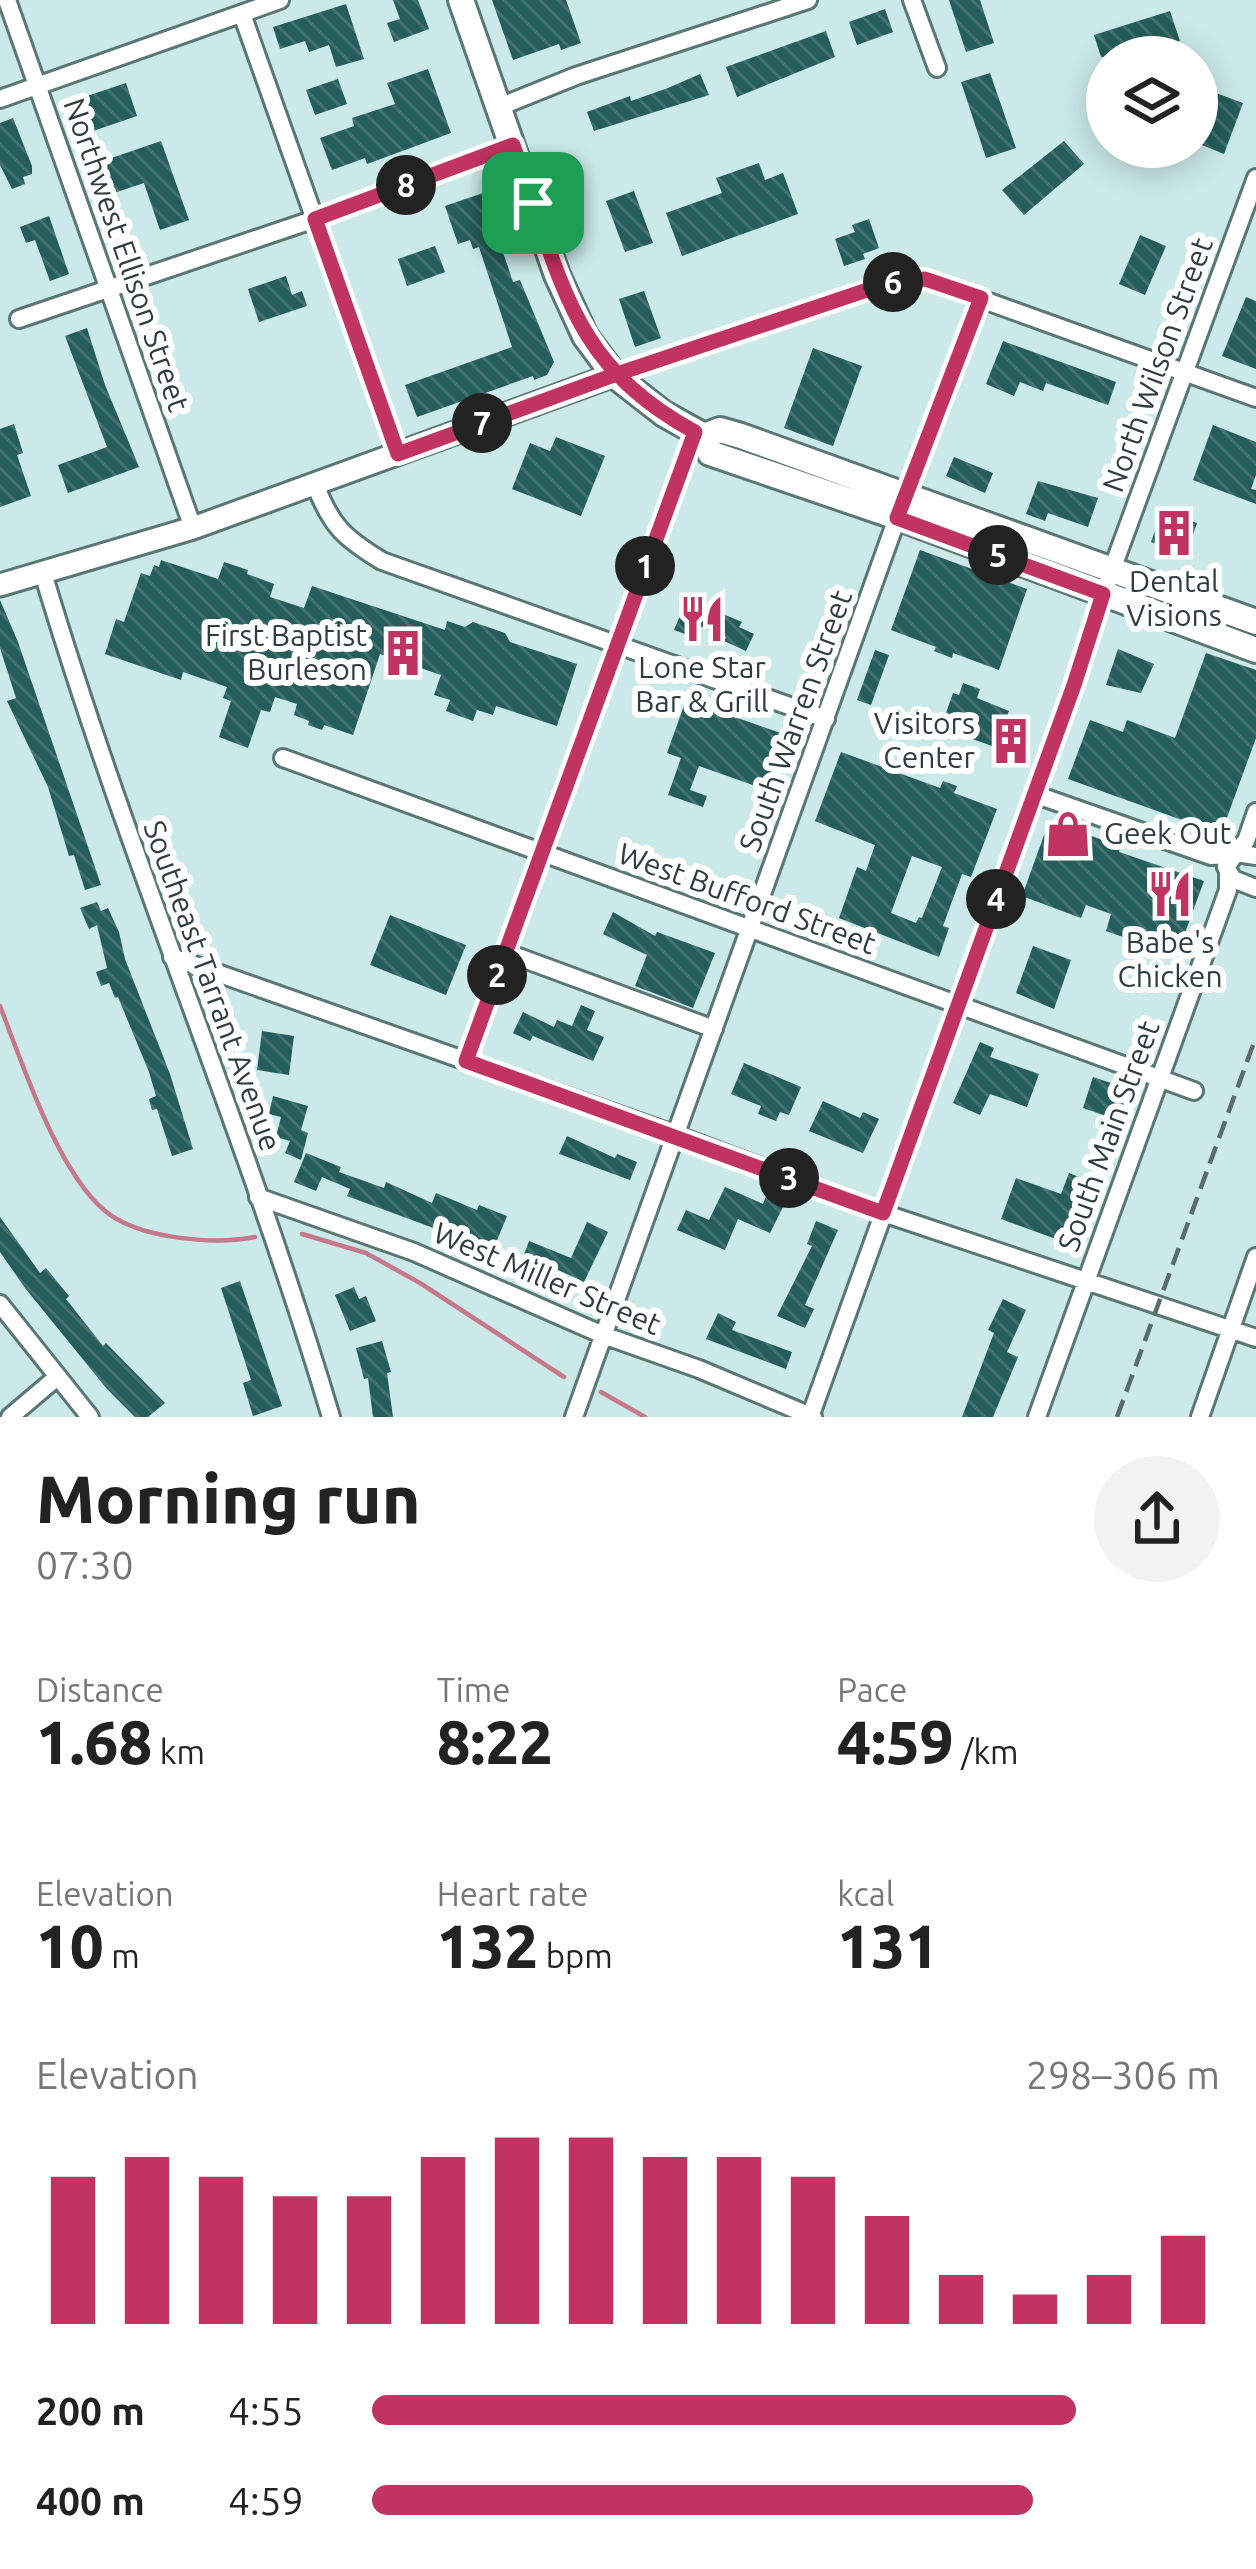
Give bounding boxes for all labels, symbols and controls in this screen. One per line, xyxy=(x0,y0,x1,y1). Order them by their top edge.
map controls xyxy=(1086,36,1218,168)
button: layers xyxy=(1086,36,1218,168)
street label: Northwest Ellison Street xyxy=(57,94,197,416)
pin xyxy=(482,152,584,254)
pin: 8 xyxy=(376,155,436,215)
text: 8 xyxy=(397,166,415,203)
icon: arrive xyxy=(500,170,566,236)
street label: North Wilson Street xyxy=(1095,233,1219,496)
pin: 6 xyxy=(863,252,923,312)
text: 6 xyxy=(884,263,902,300)
pin: 7 xyxy=(452,393,512,453)
text: 7 xyxy=(473,404,491,441)
building icon: Dental Visions xyxy=(1149,508,1199,558)
pin: 5 xyxy=(968,525,1028,585)
pin: 1 xyxy=(615,536,675,596)
text: 5 xyxy=(989,536,1007,573)
text: 1 xyxy=(636,547,654,584)
place label: Dental Visions xyxy=(1126,564,1222,632)
street label: South Warren Street xyxy=(732,585,858,856)
restaurant icon: Lone Star Bar & Grill xyxy=(677,594,727,644)
place label: First Baptist Burleson xyxy=(205,618,367,686)
building icon: First Baptist Burleson xyxy=(378,628,428,678)
place label: Lone Star Bar & Grill xyxy=(635,650,769,718)
place label: Visitors Center xyxy=(874,706,976,774)
building icon: Visitors Center xyxy=(986,716,1036,766)
shop icon: Geek Out xyxy=(1043,809,1093,859)
street label: Southeast Tarrant Avenue xyxy=(137,816,289,1155)
place label: Geek Out xyxy=(1104,816,1231,850)
street label: West Bufford Street xyxy=(614,836,881,961)
pin: 4 xyxy=(966,869,1026,929)
restaurant icon: Babe's Chicken xyxy=(1145,869,1195,919)
text: 4 xyxy=(987,880,1005,917)
place label: Babe's Chicken xyxy=(1117,925,1223,993)
pin: 2 xyxy=(467,945,527,1005)
text: 2 xyxy=(488,956,506,993)
street label: South Main Street xyxy=(1051,1016,1166,1256)
pin: 3 xyxy=(759,1148,819,1208)
text: 3 xyxy=(780,1159,798,1196)
street label: West Miller Street xyxy=(429,1215,666,1341)
button: share xyxy=(1094,1456,1220,1582)
text: Morning run xyxy=(36,1461,421,1535)
text: 07:30 xyxy=(36,1543,134,1586)
text: Distance xyxy=(36,1671,164,1708)
text: Time xyxy=(437,1671,510,1708)
text: Pace xyxy=(837,1671,907,1708)
text: 1.68 xyxy=(36,1708,152,1775)
text: 8:22 xyxy=(437,1708,553,1775)
text: 4:59 xyxy=(837,1708,954,1775)
text: km xyxy=(152,1733,205,1770)
text: /km xyxy=(954,1733,1019,1770)
text: Elevation xyxy=(36,1875,174,1912)
text: Heart rate xyxy=(437,1875,588,1912)
text: kcal xyxy=(837,1875,894,1912)
text: 10 xyxy=(36,1912,104,1979)
text: 132 xyxy=(437,1912,538,1979)
text: 131 xyxy=(837,1912,939,1979)
text: m xyxy=(104,1937,140,1974)
text: bpm xyxy=(538,1937,613,1974)
text: Elevation xyxy=(36,2053,199,2096)
text: 298–306 m xyxy=(1026,2053,1220,2096)
text: 200 m xyxy=(36,2389,145,2432)
text: 4:55 xyxy=(228,2389,304,2432)
text: 400 m xyxy=(36,2479,145,2522)
text: 4:59 xyxy=(228,2479,304,2522)

